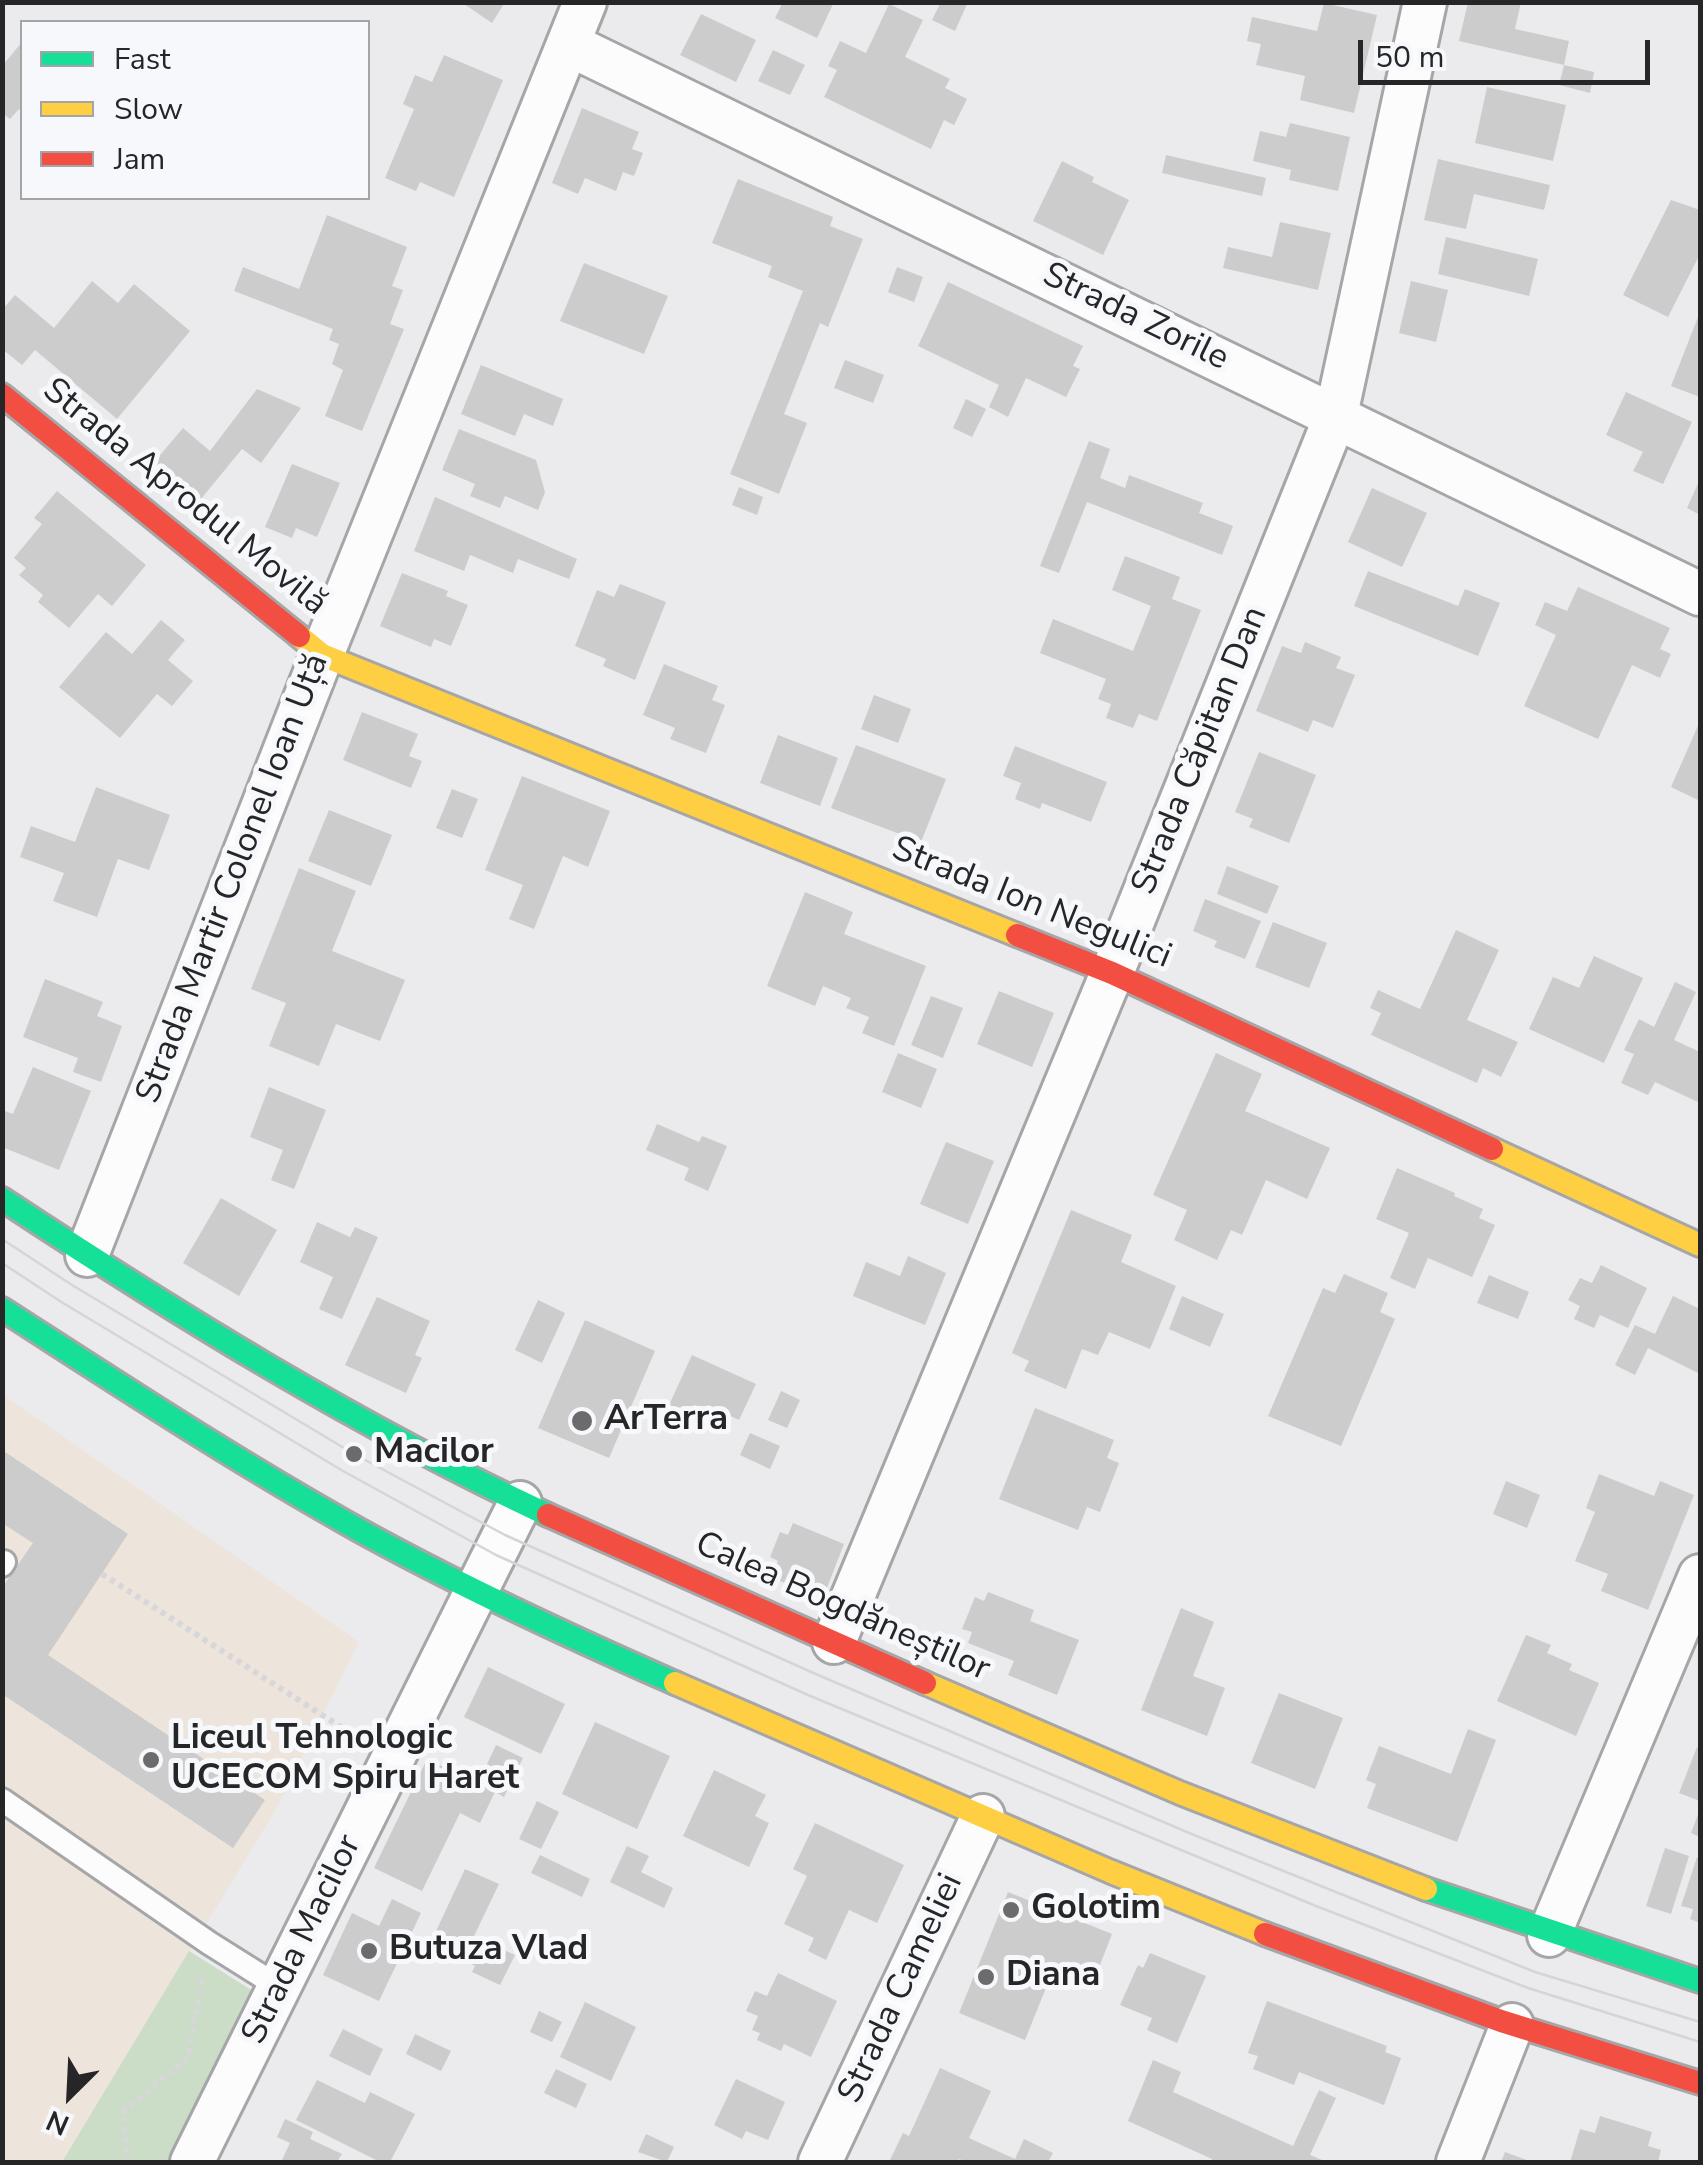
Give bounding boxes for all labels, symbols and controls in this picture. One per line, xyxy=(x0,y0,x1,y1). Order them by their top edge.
legend xyxy=(20,20,370,200)
scale bar xyxy=(1363,20,1656,82)
text: 50 m xyxy=(1375,37,1444,78)
text: Fast xyxy=(114,39,171,80)
text: Slow xyxy=(114,89,183,130)
text: Jam xyxy=(114,139,165,180)
street label: Strada Zorile xyxy=(1035,255,1235,381)
street label: Strada Aprodul Movilă xyxy=(33,370,335,626)
street label: Strada Căpitan Dan xyxy=(1124,601,1278,901)
street label: Strada Martir Colonel Ioan Uță xyxy=(129,648,339,1110)
street label: Strada Ion Negulici xyxy=(885,829,1177,979)
place label: ArTerra xyxy=(604,1400,728,1442)
marker: ArTerra xyxy=(569,1408,595,1434)
place label: Macilor xyxy=(374,1433,494,1475)
marker: Macilor xyxy=(343,1443,365,1465)
street label: Calea Bogdăneștilor xyxy=(688,1524,996,1692)
place label: Liceul Tehnologic UCECOM Spiru Haret xyxy=(171,1719,519,1801)
marker: Liceul Tehnologic UCECOM Spiru Haret xyxy=(140,1749,162,1771)
street label: Strada Macilor xyxy=(234,1829,372,2051)
street label: Strada Cameliei xyxy=(831,1868,973,2110)
place label: Golotim xyxy=(1031,1889,1161,1931)
marker: Golotim xyxy=(1000,1899,1022,1921)
place label: Butuza Vlad xyxy=(389,1930,588,1972)
marker: Butuza Vlad xyxy=(358,1940,380,1962)
place label: Diana xyxy=(1006,1956,1100,1998)
marker: Diana xyxy=(975,1966,997,1988)
north arrow xyxy=(20,2045,120,2145)
text: N xyxy=(41,2101,75,2144)

